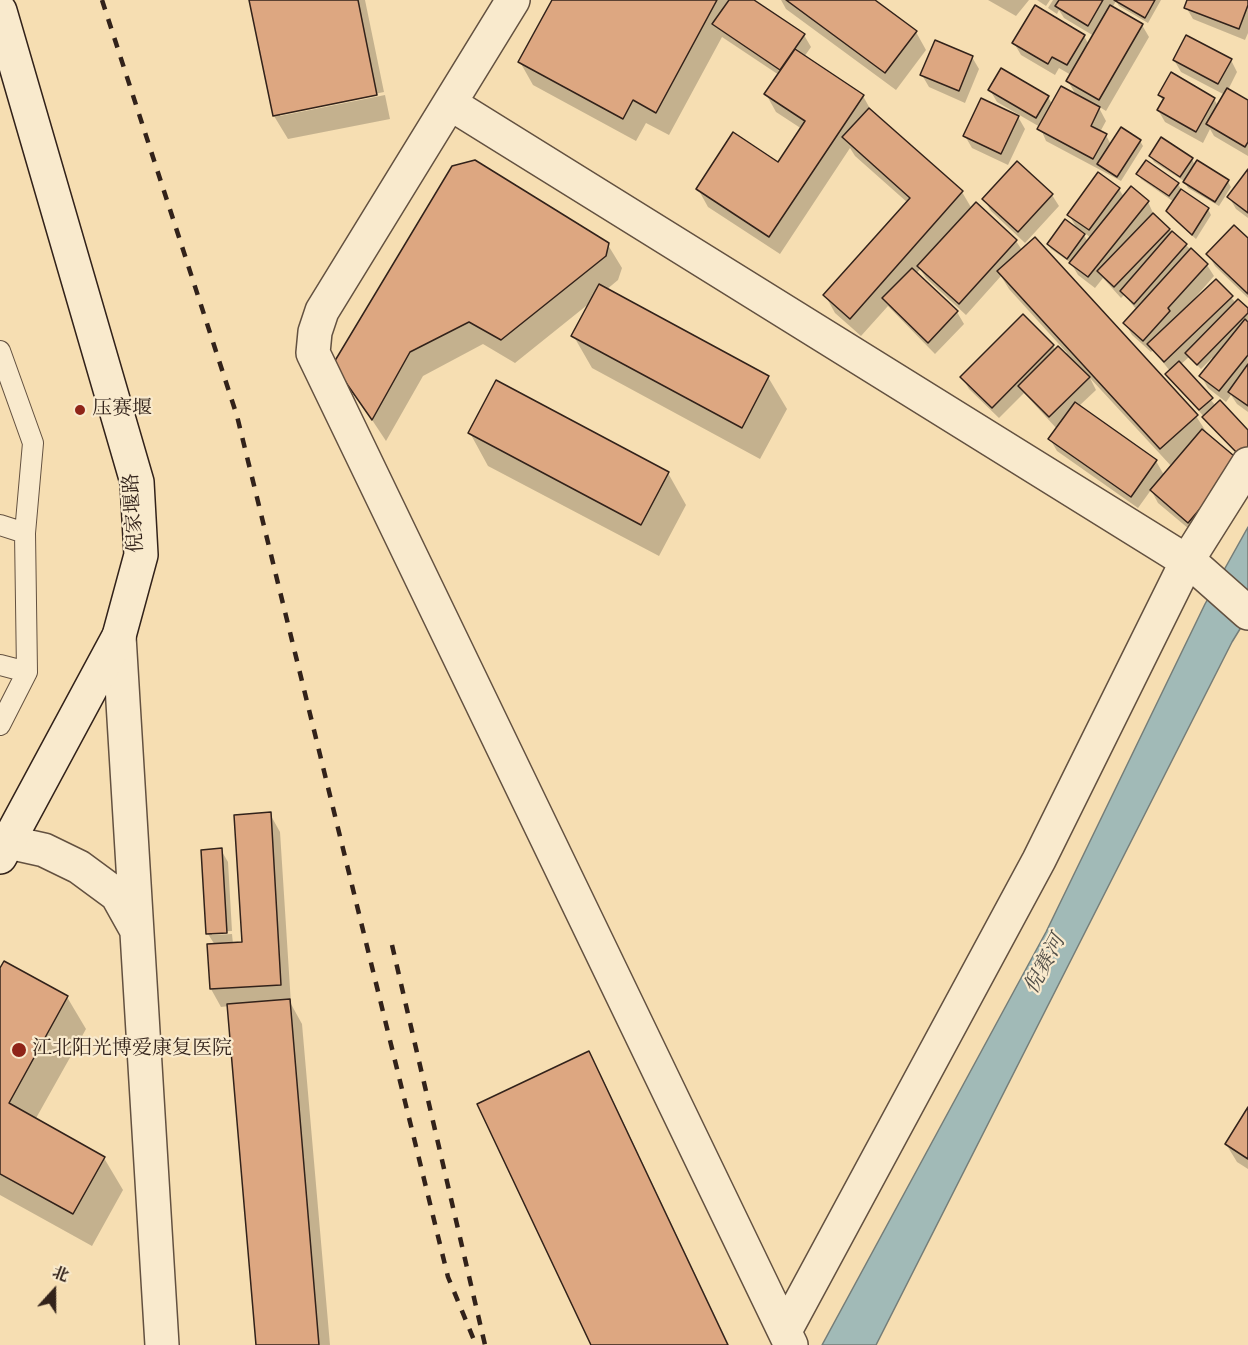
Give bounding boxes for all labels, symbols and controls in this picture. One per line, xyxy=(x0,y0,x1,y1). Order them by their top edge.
place label: 压赛堰 xyxy=(92,398,152,422)
marker: 压赛堰 xyxy=(73,403,87,417)
street label: 倪家堰路 xyxy=(120,472,150,554)
water label: 倪赛河 xyxy=(1020,931,1072,999)
place label: 江北阳光博爱康复医院 xyxy=(32,1038,232,1062)
marker: 江北阳光博爱康复医院 xyxy=(10,1041,28,1059)
north arrow xyxy=(24,1261,84,1321)
text: 北 xyxy=(49,1262,72,1286)

